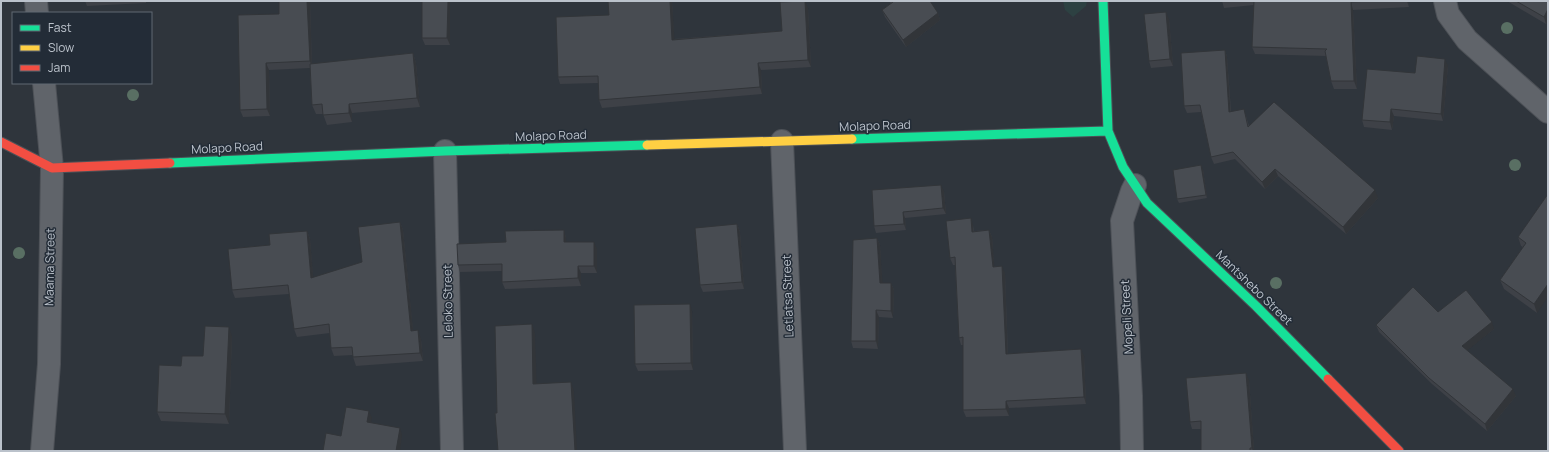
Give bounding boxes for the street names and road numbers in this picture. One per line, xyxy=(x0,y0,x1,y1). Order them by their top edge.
street label: Molapo Road xyxy=(839,116,911,135)
street label: Molapo Road xyxy=(515,126,587,145)
street label: Molapo Road xyxy=(191,137,263,158)
street label: Maama Street xyxy=(40,228,59,306)
street label: Mantshebo Street xyxy=(1212,246,1297,329)
street label: Letlatsa Street xyxy=(778,254,797,338)
street label: Leloko Street xyxy=(438,264,457,338)
street label: Mopeli Street xyxy=(1116,279,1137,355)

